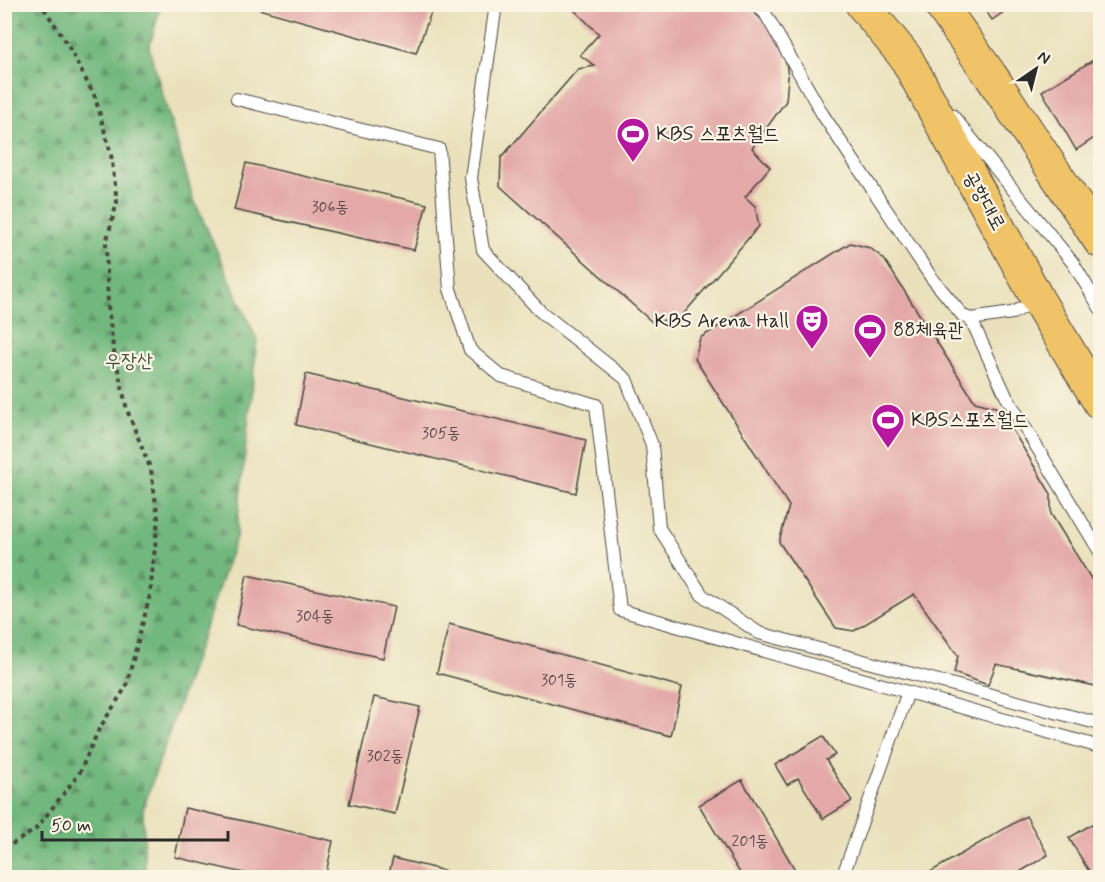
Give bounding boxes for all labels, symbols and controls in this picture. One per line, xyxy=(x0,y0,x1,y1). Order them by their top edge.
north arrow xyxy=(1006,39,1066,99)
text: N xyxy=(1033,46,1054,70)
sports icon: KBS 스포츠월드 xyxy=(615,116,651,163)
place label: KBS 스포츠월드 xyxy=(656,121,779,148)
street label: 공항대로 xyxy=(957,166,1011,236)
house number: 306동 xyxy=(311,197,349,218)
theatre icon: KBS Arena Hall xyxy=(794,303,830,350)
place label: KBS Arena Hall xyxy=(654,308,789,335)
sports icon: 88체육관 xyxy=(852,312,888,359)
place label: 88체육관 xyxy=(893,317,964,344)
park label: 우장산 xyxy=(105,348,153,375)
sports icon: KBS스포츠월드 xyxy=(870,402,906,449)
place label: KBS스포츠월드 xyxy=(911,407,1029,434)
house number: 305동 xyxy=(422,423,460,444)
house number: 304동 xyxy=(296,606,334,627)
house number: 301동 xyxy=(541,670,577,691)
house number: 302동 xyxy=(367,746,403,767)
scale bar xyxy=(42,804,228,842)
text: 50 m xyxy=(51,814,91,838)
house number: 201동 xyxy=(732,831,768,852)

